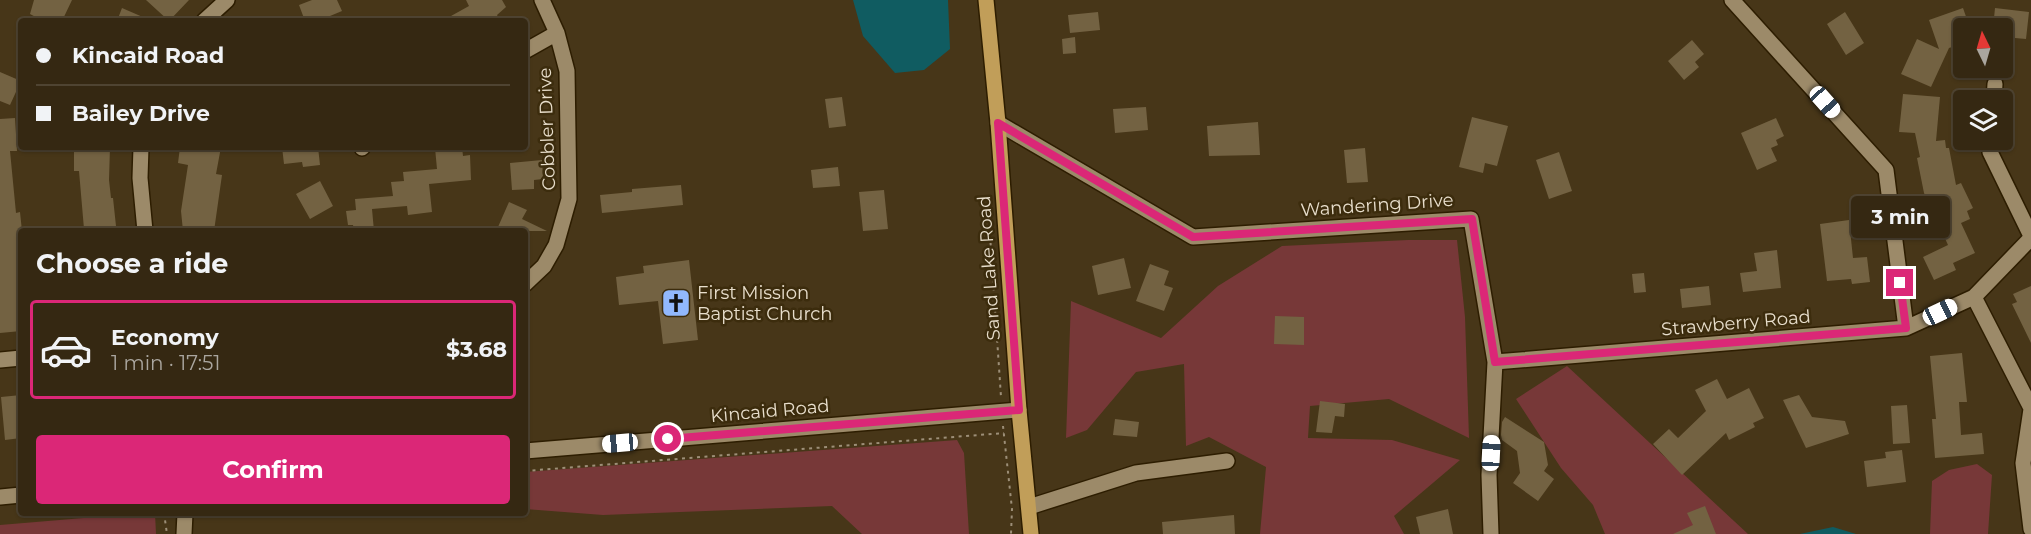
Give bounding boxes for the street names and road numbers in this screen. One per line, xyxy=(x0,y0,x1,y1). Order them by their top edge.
street label: Cobbler Drive xyxy=(534,67,560,191)
street label: Wandering Drive xyxy=(1300,189,1454,221)
street label: Sand Lake Road xyxy=(973,195,1005,341)
street label: Strawberry Road xyxy=(1660,306,1812,340)
street label: Kincaid Road xyxy=(710,395,830,427)

